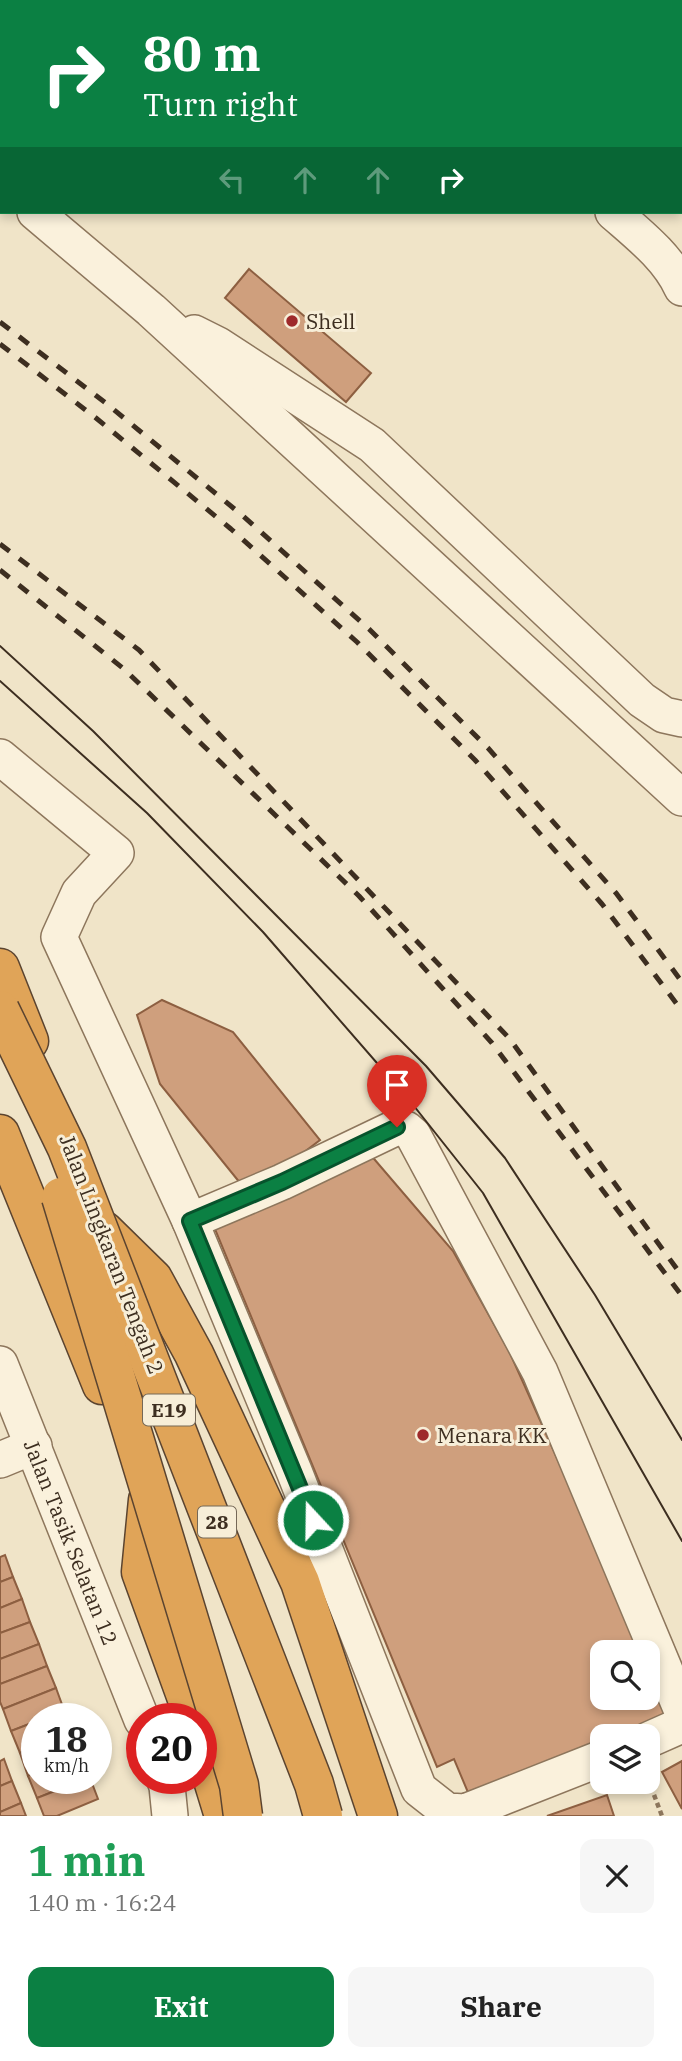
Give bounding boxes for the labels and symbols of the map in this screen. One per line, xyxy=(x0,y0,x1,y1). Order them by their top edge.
place label: Shell xyxy=(306,307,355,335)
marker: Shell xyxy=(284,313,300,329)
pin xyxy=(367,1055,427,1127)
street label: Jalan Lingkaran Tengah 2 xyxy=(53,1130,171,1378)
road number: E19 xyxy=(143,1394,195,1426)
place label: Menara KK xyxy=(437,1421,547,1449)
marker: Menara KK xyxy=(415,1427,431,1443)
street label: Jalan Tasik Selatan 12 xyxy=(18,1435,125,1649)
position arrow xyxy=(276,1483,350,1557)
road number: 28 xyxy=(198,1506,236,1538)
speed limit sign: 20 xyxy=(126,1703,217,1794)

